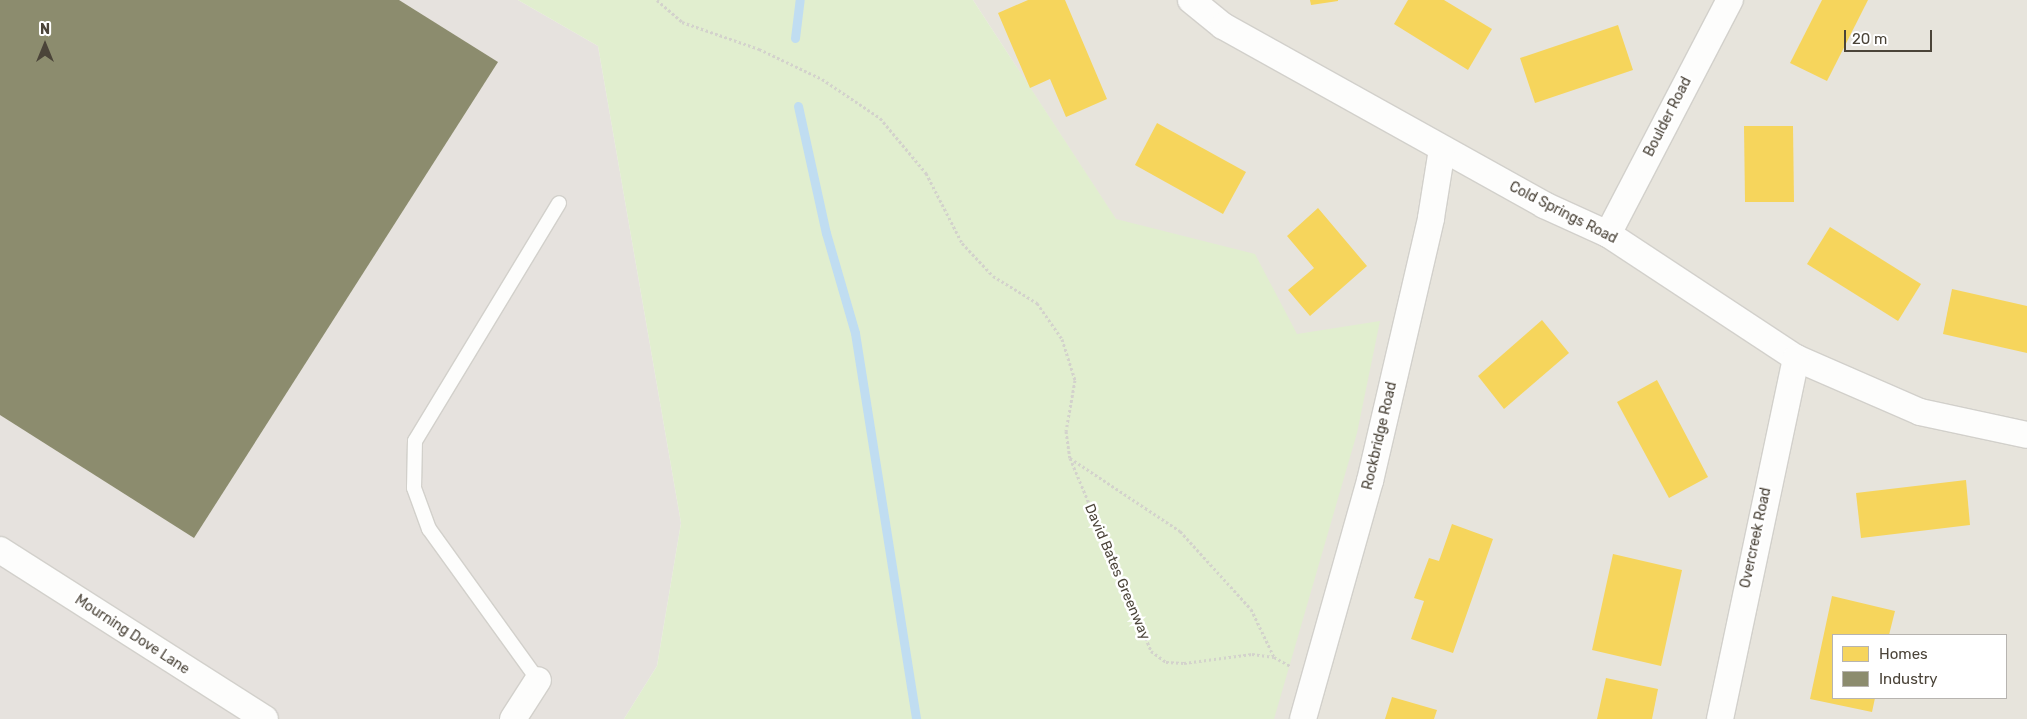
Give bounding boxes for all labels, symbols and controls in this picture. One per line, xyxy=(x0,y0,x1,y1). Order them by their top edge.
north arrow xyxy=(20,20,70,70)
scale bar xyxy=(1847,20,1934,52)
text: N xyxy=(40,21,50,38)
text: 20 m xyxy=(1852,30,1887,48)
street label: Boulder Road xyxy=(1641,74,1695,160)
street label: Cold Springs Road xyxy=(1506,179,1620,247)
street label: Rockbridge Road xyxy=(1359,380,1401,492)
street label: Overcreek Road xyxy=(1737,486,1775,590)
street label: David Bates Greenway xyxy=(1081,501,1153,643)
street label: Mourning Dove Lane xyxy=(72,592,192,678)
legend xyxy=(1832,634,2007,699)
text: Homes xyxy=(1879,645,1928,663)
text: Industry xyxy=(1879,670,1938,688)

